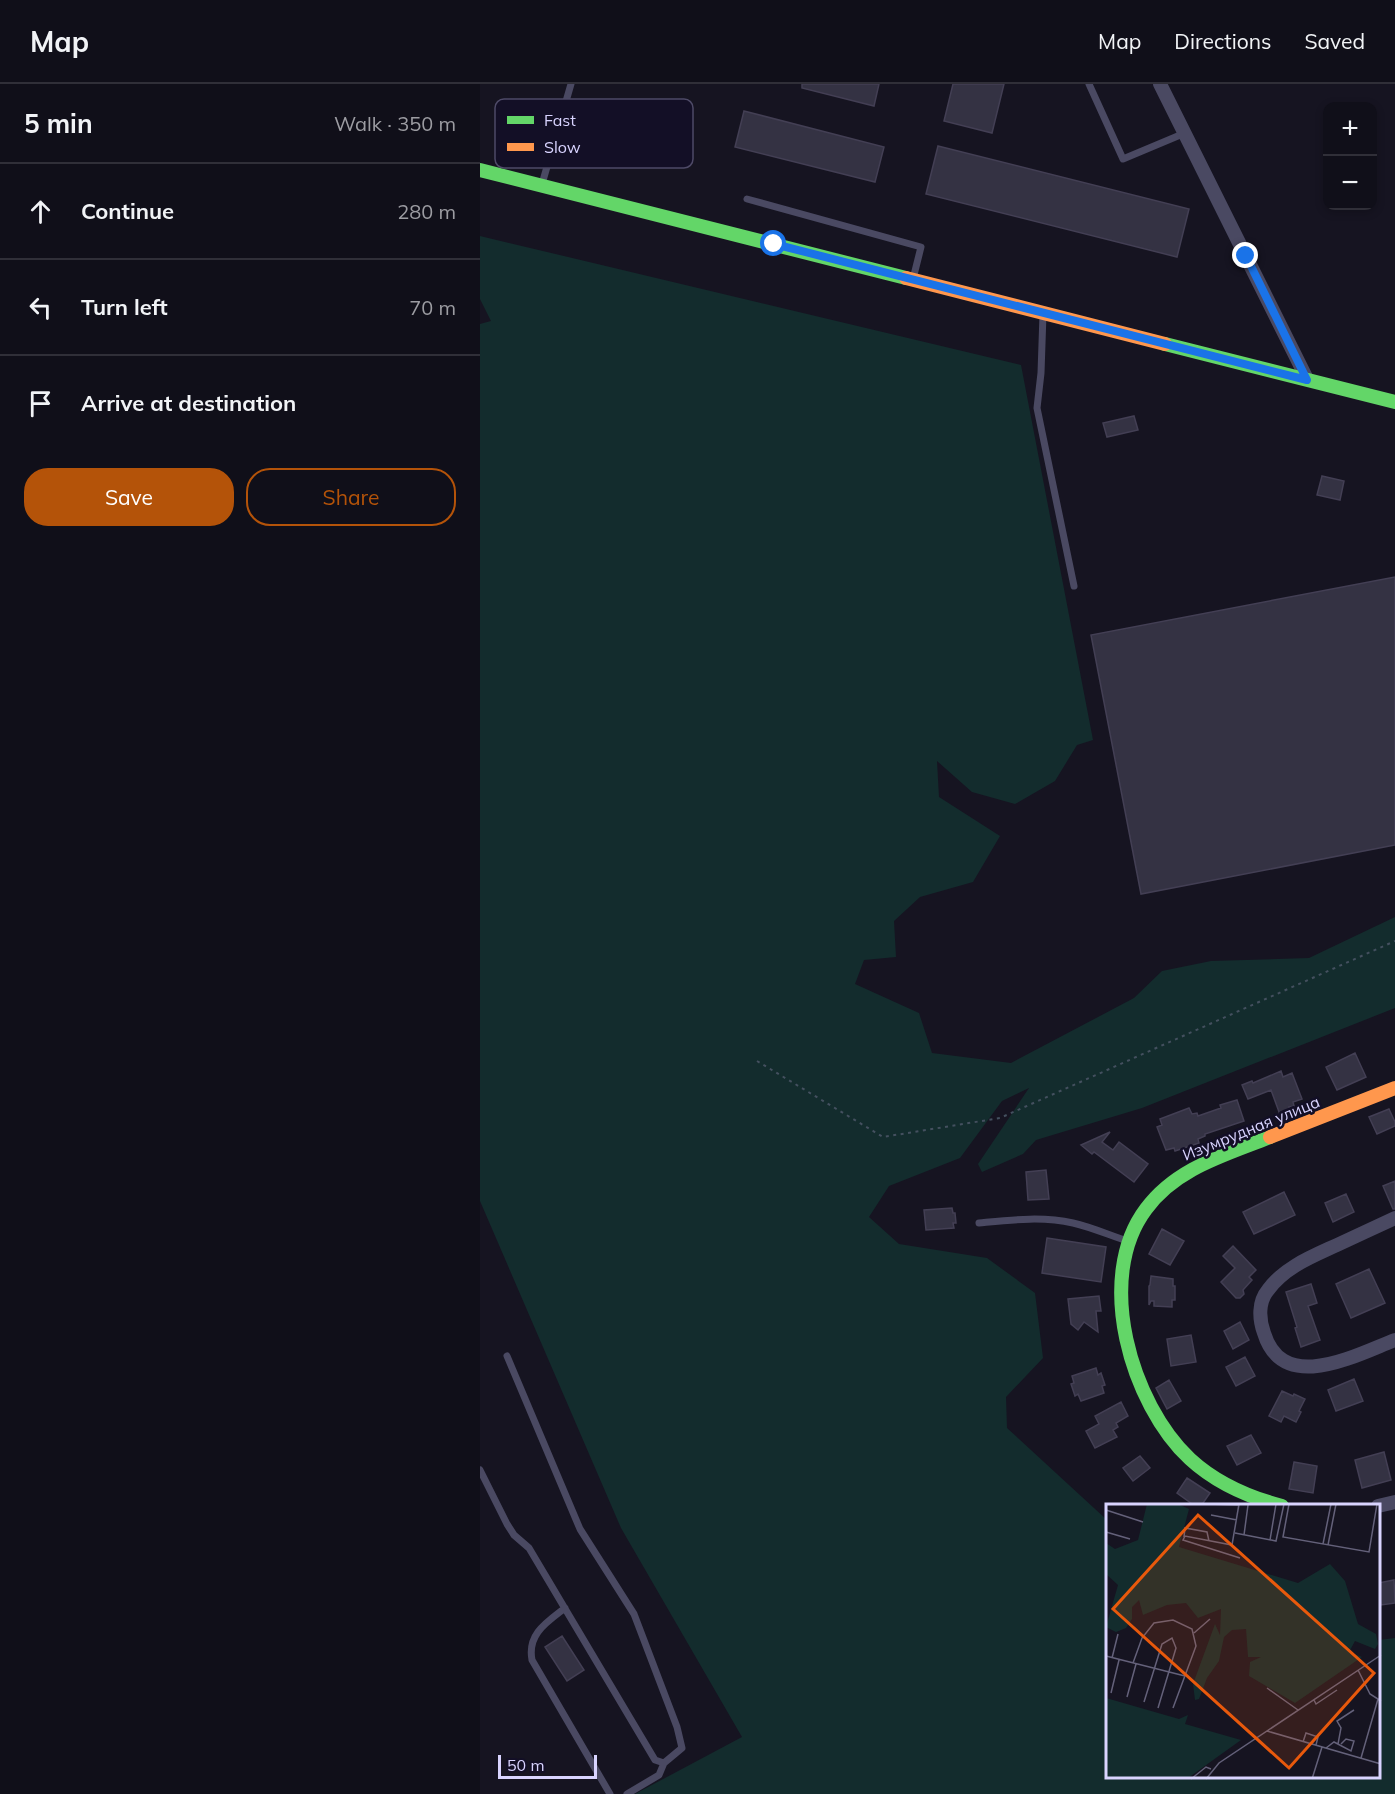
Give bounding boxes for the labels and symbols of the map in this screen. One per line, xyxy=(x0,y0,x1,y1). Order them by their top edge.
legend xyxy=(495,99,693,168)
text: Fast xyxy=(544,110,576,130)
text: Slow xyxy=(544,137,581,157)
route start xyxy=(760,230,786,256)
route end xyxy=(1232,242,1258,268)
street label: Изумрудная улица xyxy=(1179,1091,1323,1165)
inset map xyxy=(1106,1504,1380,1779)
scale bar xyxy=(498,1752,597,1780)

